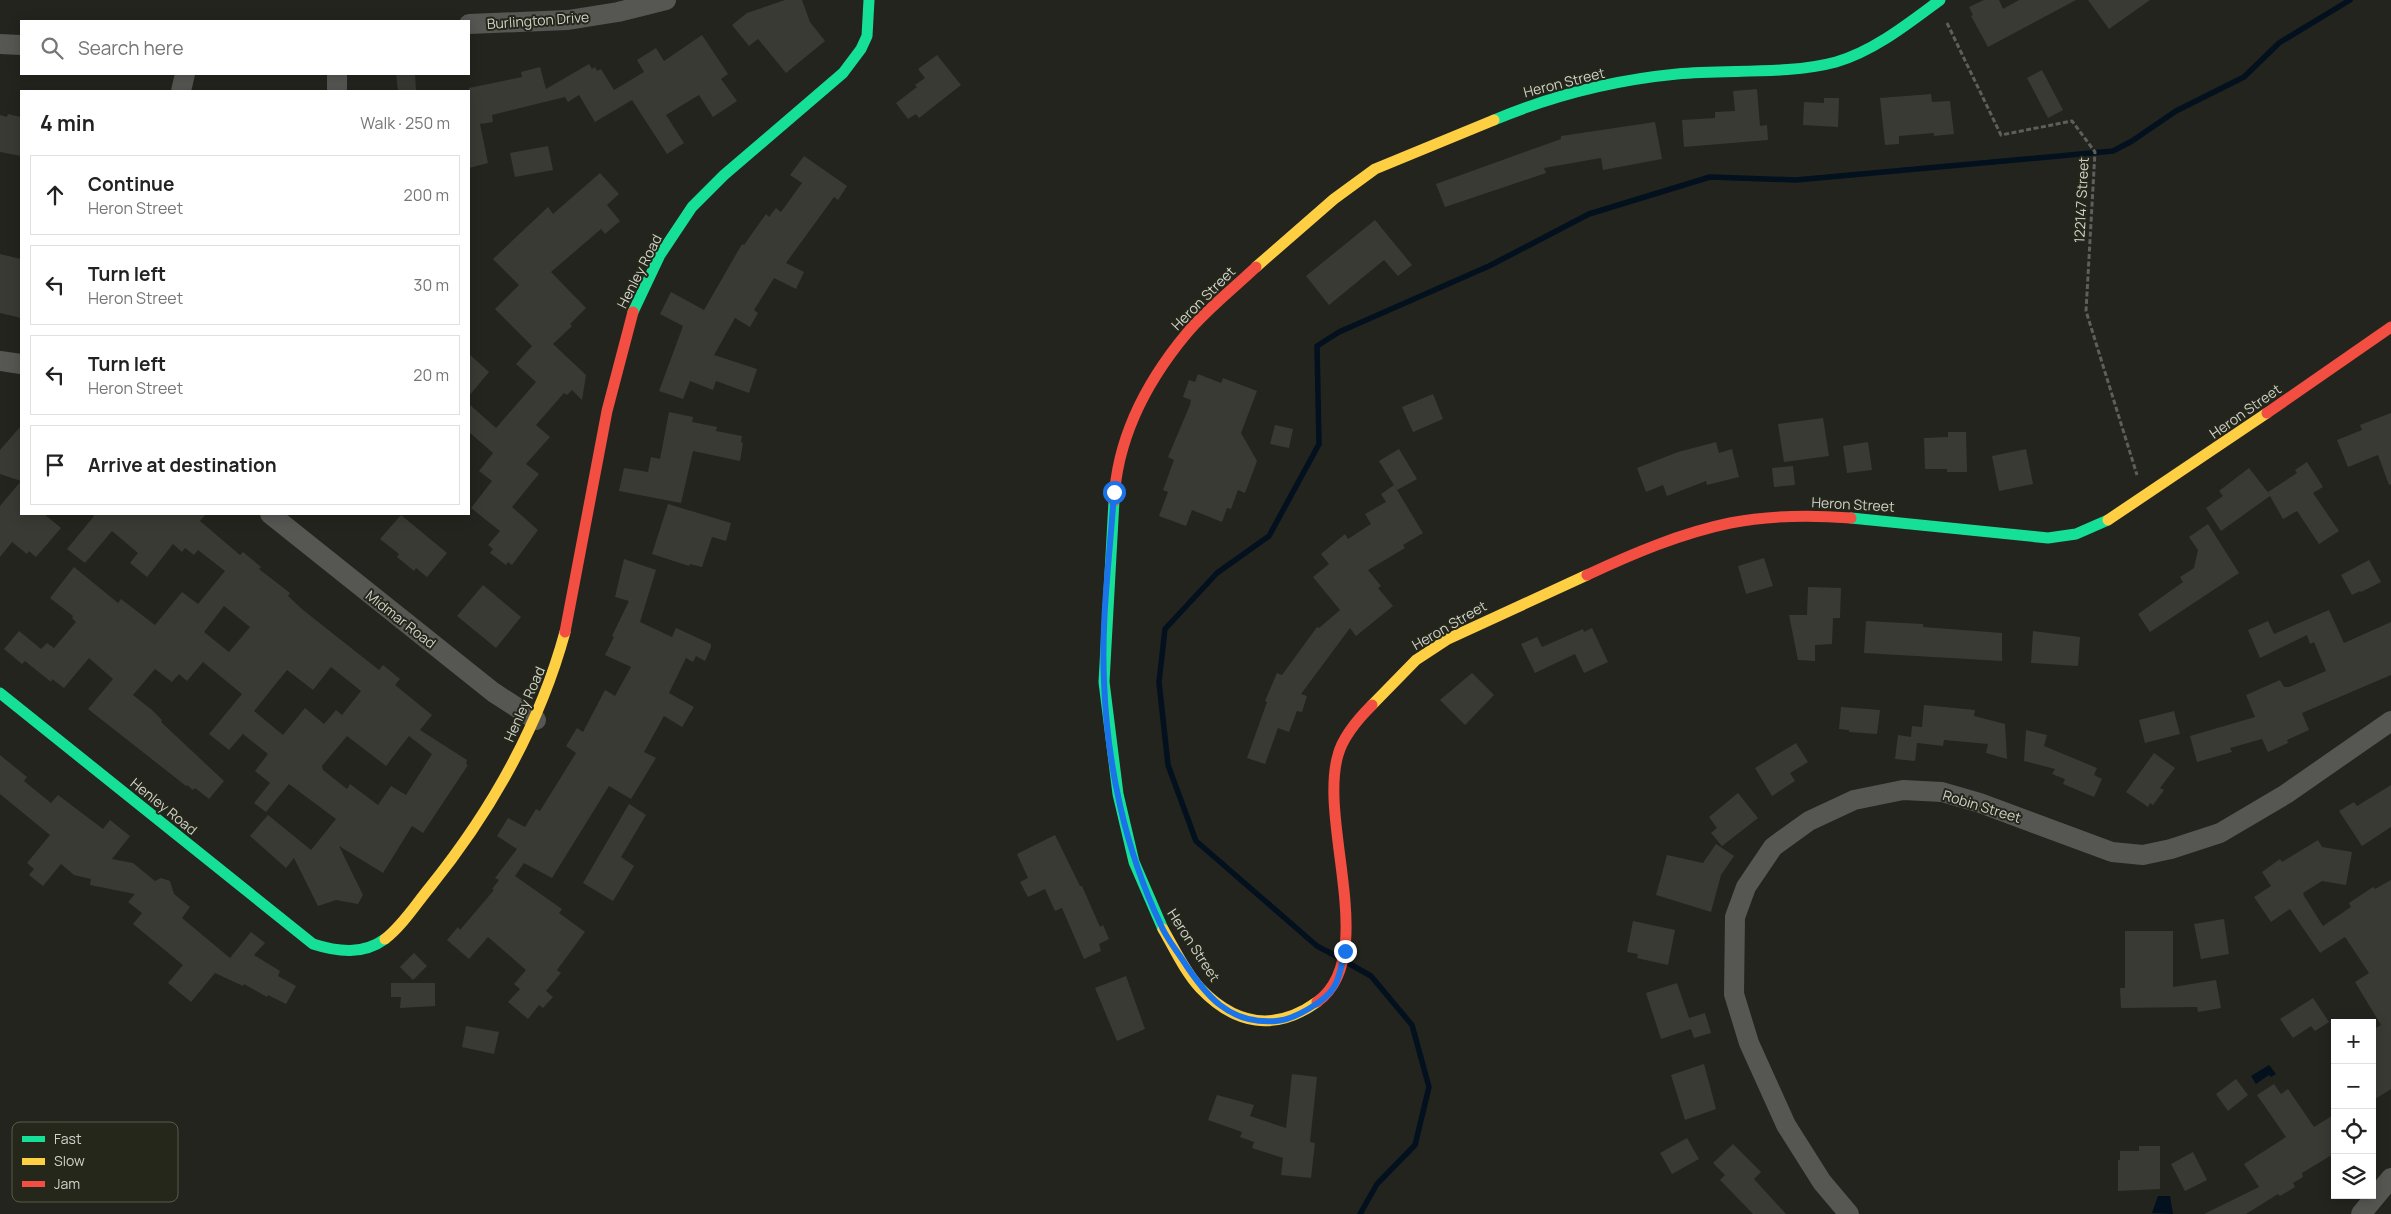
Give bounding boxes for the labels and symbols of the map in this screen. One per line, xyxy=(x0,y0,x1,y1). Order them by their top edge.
street label: Burlington Drive xyxy=(486,7,590,33)
street label: Heron Street xyxy=(1521,63,1607,101)
street label: 122147 Street xyxy=(2069,156,2093,243)
street label: Henley Road xyxy=(612,231,666,311)
street label: Heron Street xyxy=(1167,262,1239,334)
street label: Heron Street xyxy=(2205,379,2285,443)
route start xyxy=(1103,481,1126,504)
street label: Heron Street xyxy=(1811,492,1895,516)
street label: Midmar Road xyxy=(362,586,440,652)
street label: Heron Street xyxy=(1408,596,1490,654)
street label: Henley Road xyxy=(499,663,549,745)
street label: Henley Road xyxy=(127,773,201,839)
street label: Robin Street xyxy=(1941,785,2024,827)
street label: Heron Street xyxy=(1163,905,1225,985)
route end xyxy=(1334,940,1357,963)
legend xyxy=(12,1122,178,1202)
text: Fast xyxy=(54,1129,82,1148)
text: Slow xyxy=(54,1151,85,1170)
text: Jam xyxy=(54,1174,80,1193)

